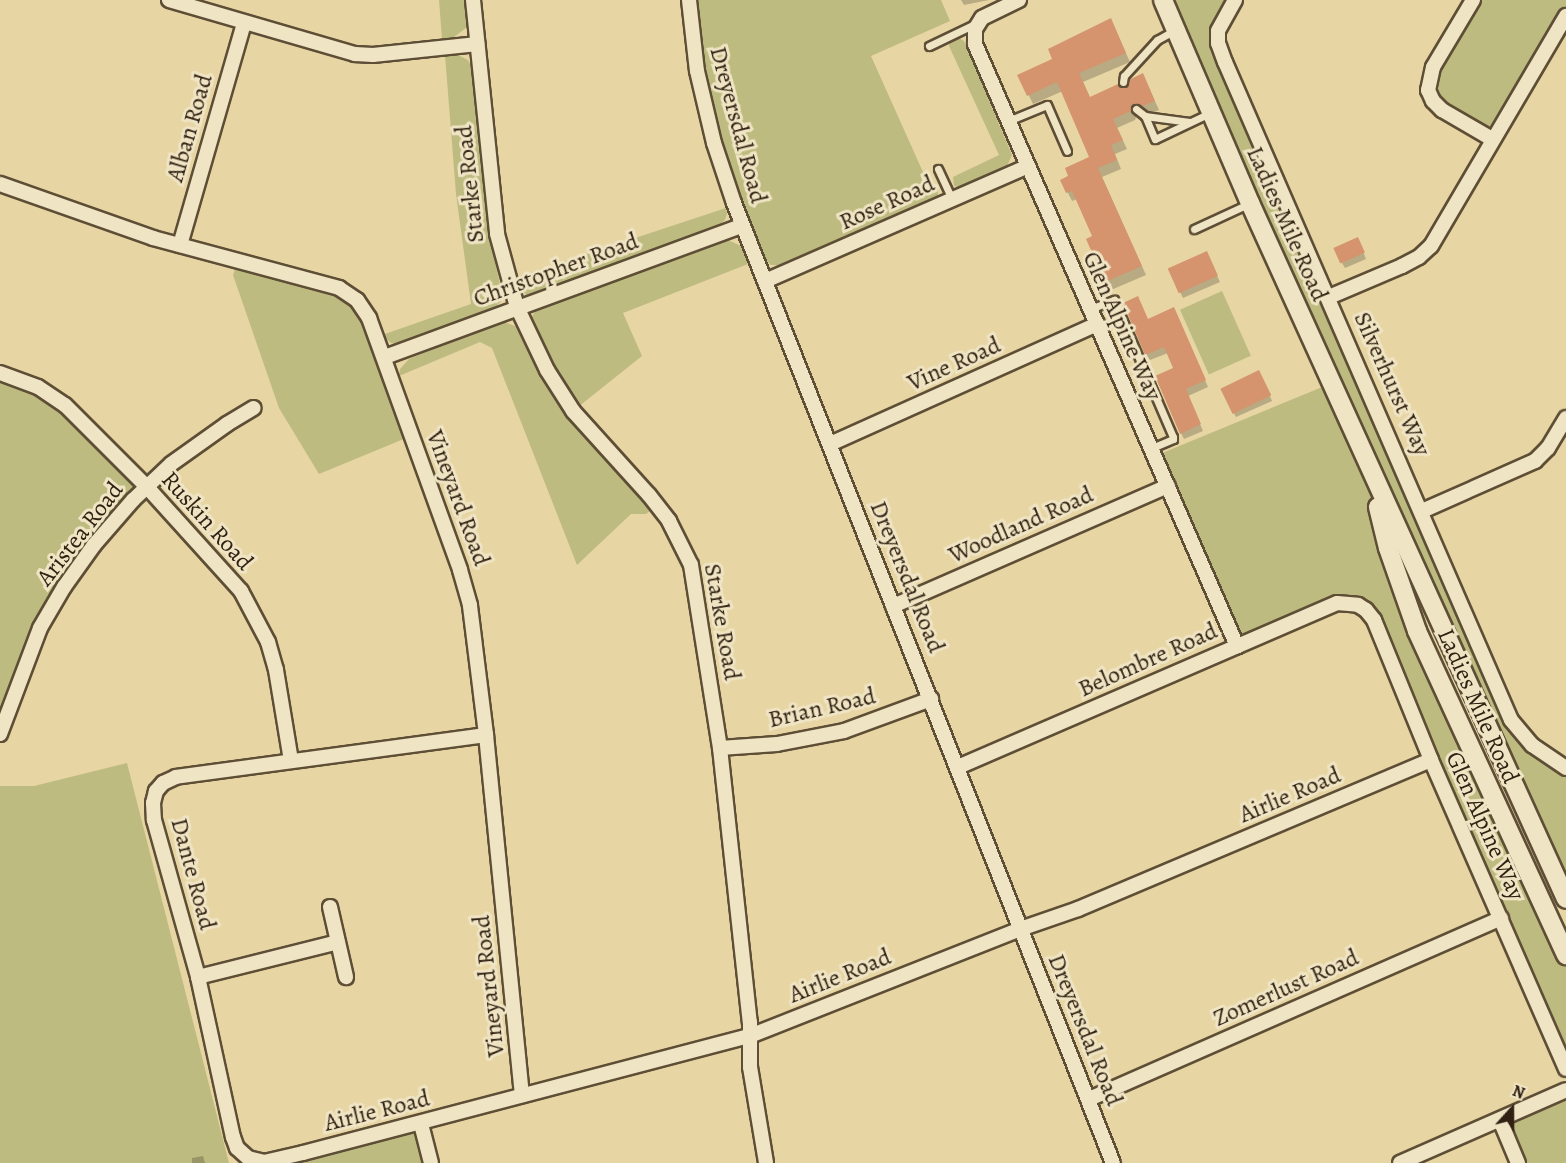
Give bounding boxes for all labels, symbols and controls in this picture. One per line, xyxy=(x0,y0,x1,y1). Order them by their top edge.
street label: Dreyersdal Road xyxy=(703,43,773,207)
street label: Alban Road xyxy=(161,71,219,185)
street label: Starke Road xyxy=(450,124,490,244)
street label: Ladies Mile Road xyxy=(1240,142,1334,306)
street label: Rose Road xyxy=(835,169,939,237)
street label: Christopher Road xyxy=(470,227,642,313)
street label: Glen Alpine Way xyxy=(1076,247,1168,405)
street label: Silverhurst Way xyxy=(1347,308,1437,460)
street label: Vine Road xyxy=(903,331,1005,397)
street label: Vineyard Road xyxy=(420,426,496,570)
street label: Ruskin Road xyxy=(155,466,259,576)
street label: Aristea Road xyxy=(31,476,129,592)
street label: Woodland Road xyxy=(944,480,1098,570)
street label: Dreyersdal Road xyxy=(863,497,951,657)
street label: Starke Road xyxy=(698,561,746,683)
street label: Belombre Road xyxy=(1074,616,1222,704)
street label: Ladies Mile Road xyxy=(1431,624,1525,788)
street label: Brian Road xyxy=(766,682,878,734)
street label: Glen Alpine Way xyxy=(1439,747,1531,905)
street label: Airlie Road xyxy=(1235,761,1345,829)
street label: Dante Road xyxy=(164,815,222,933)
street label: Vineyard Road xyxy=(467,914,511,1058)
street label: Airlie Road xyxy=(785,942,895,1010)
street label: Zomerlust Road xyxy=(1209,943,1363,1033)
street label: Dreyersdal Road xyxy=(1041,950,1129,1110)
north arrow xyxy=(1482,1079,1542,1139)
text: N xyxy=(1509,1080,1528,1105)
street label: Airlie Road xyxy=(321,1084,433,1138)

